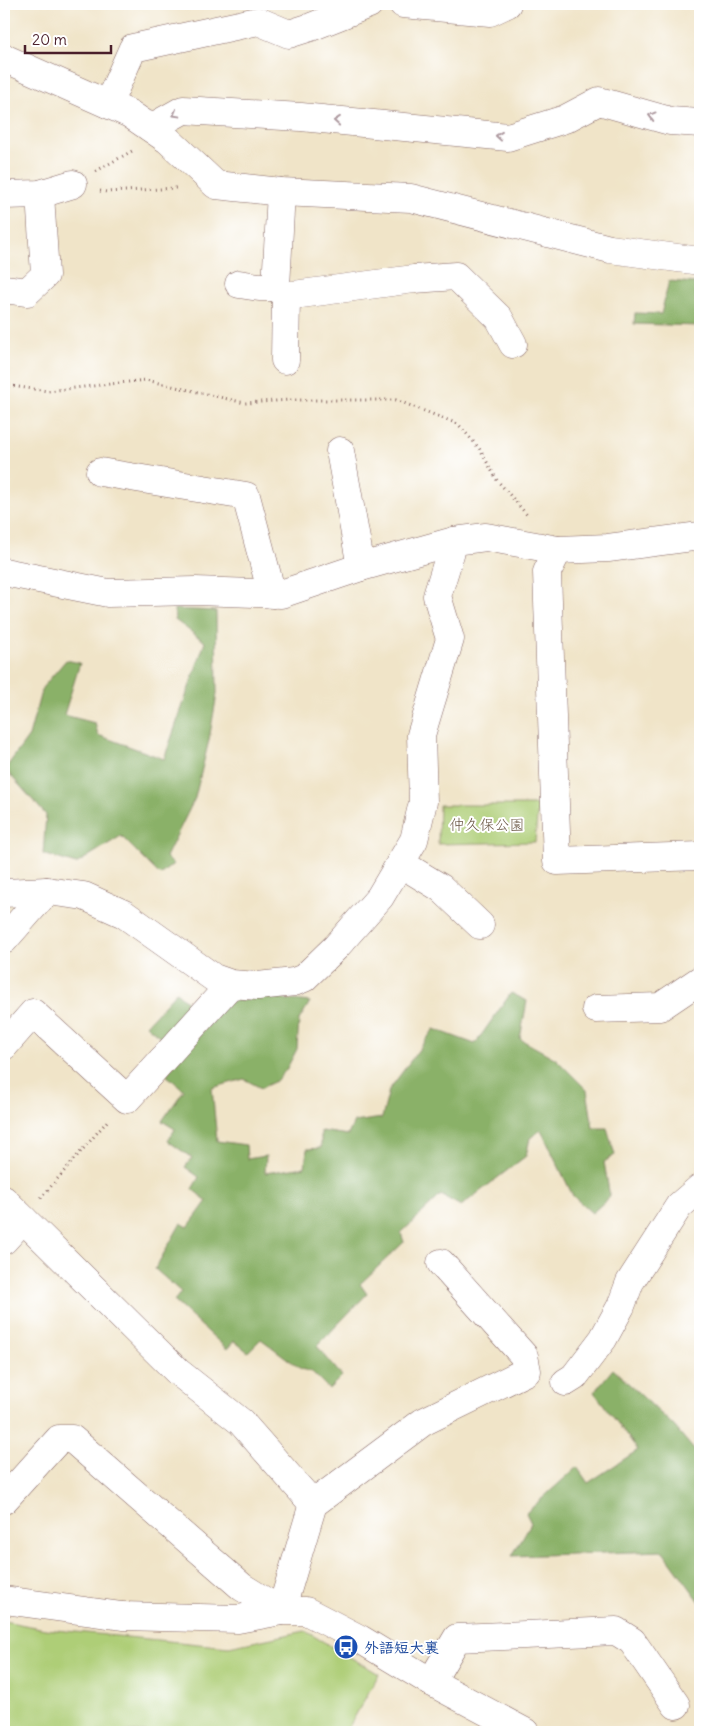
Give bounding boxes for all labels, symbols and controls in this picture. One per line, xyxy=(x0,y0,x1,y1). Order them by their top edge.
scale bar xyxy=(25,22,111,54)
text: 20 m xyxy=(32,30,67,49)
one-way arrow xyxy=(172,108,181,118)
one-way arrow xyxy=(648,111,657,122)
one-way arrow xyxy=(333,115,341,126)
one-way arrow xyxy=(495,131,503,142)
park label: 仲久保公園 xyxy=(449,815,525,834)
bus stop icon: 外語短大裏 xyxy=(333,1634,359,1660)
place label: 外語短大裏 xyxy=(364,1638,439,1657)

